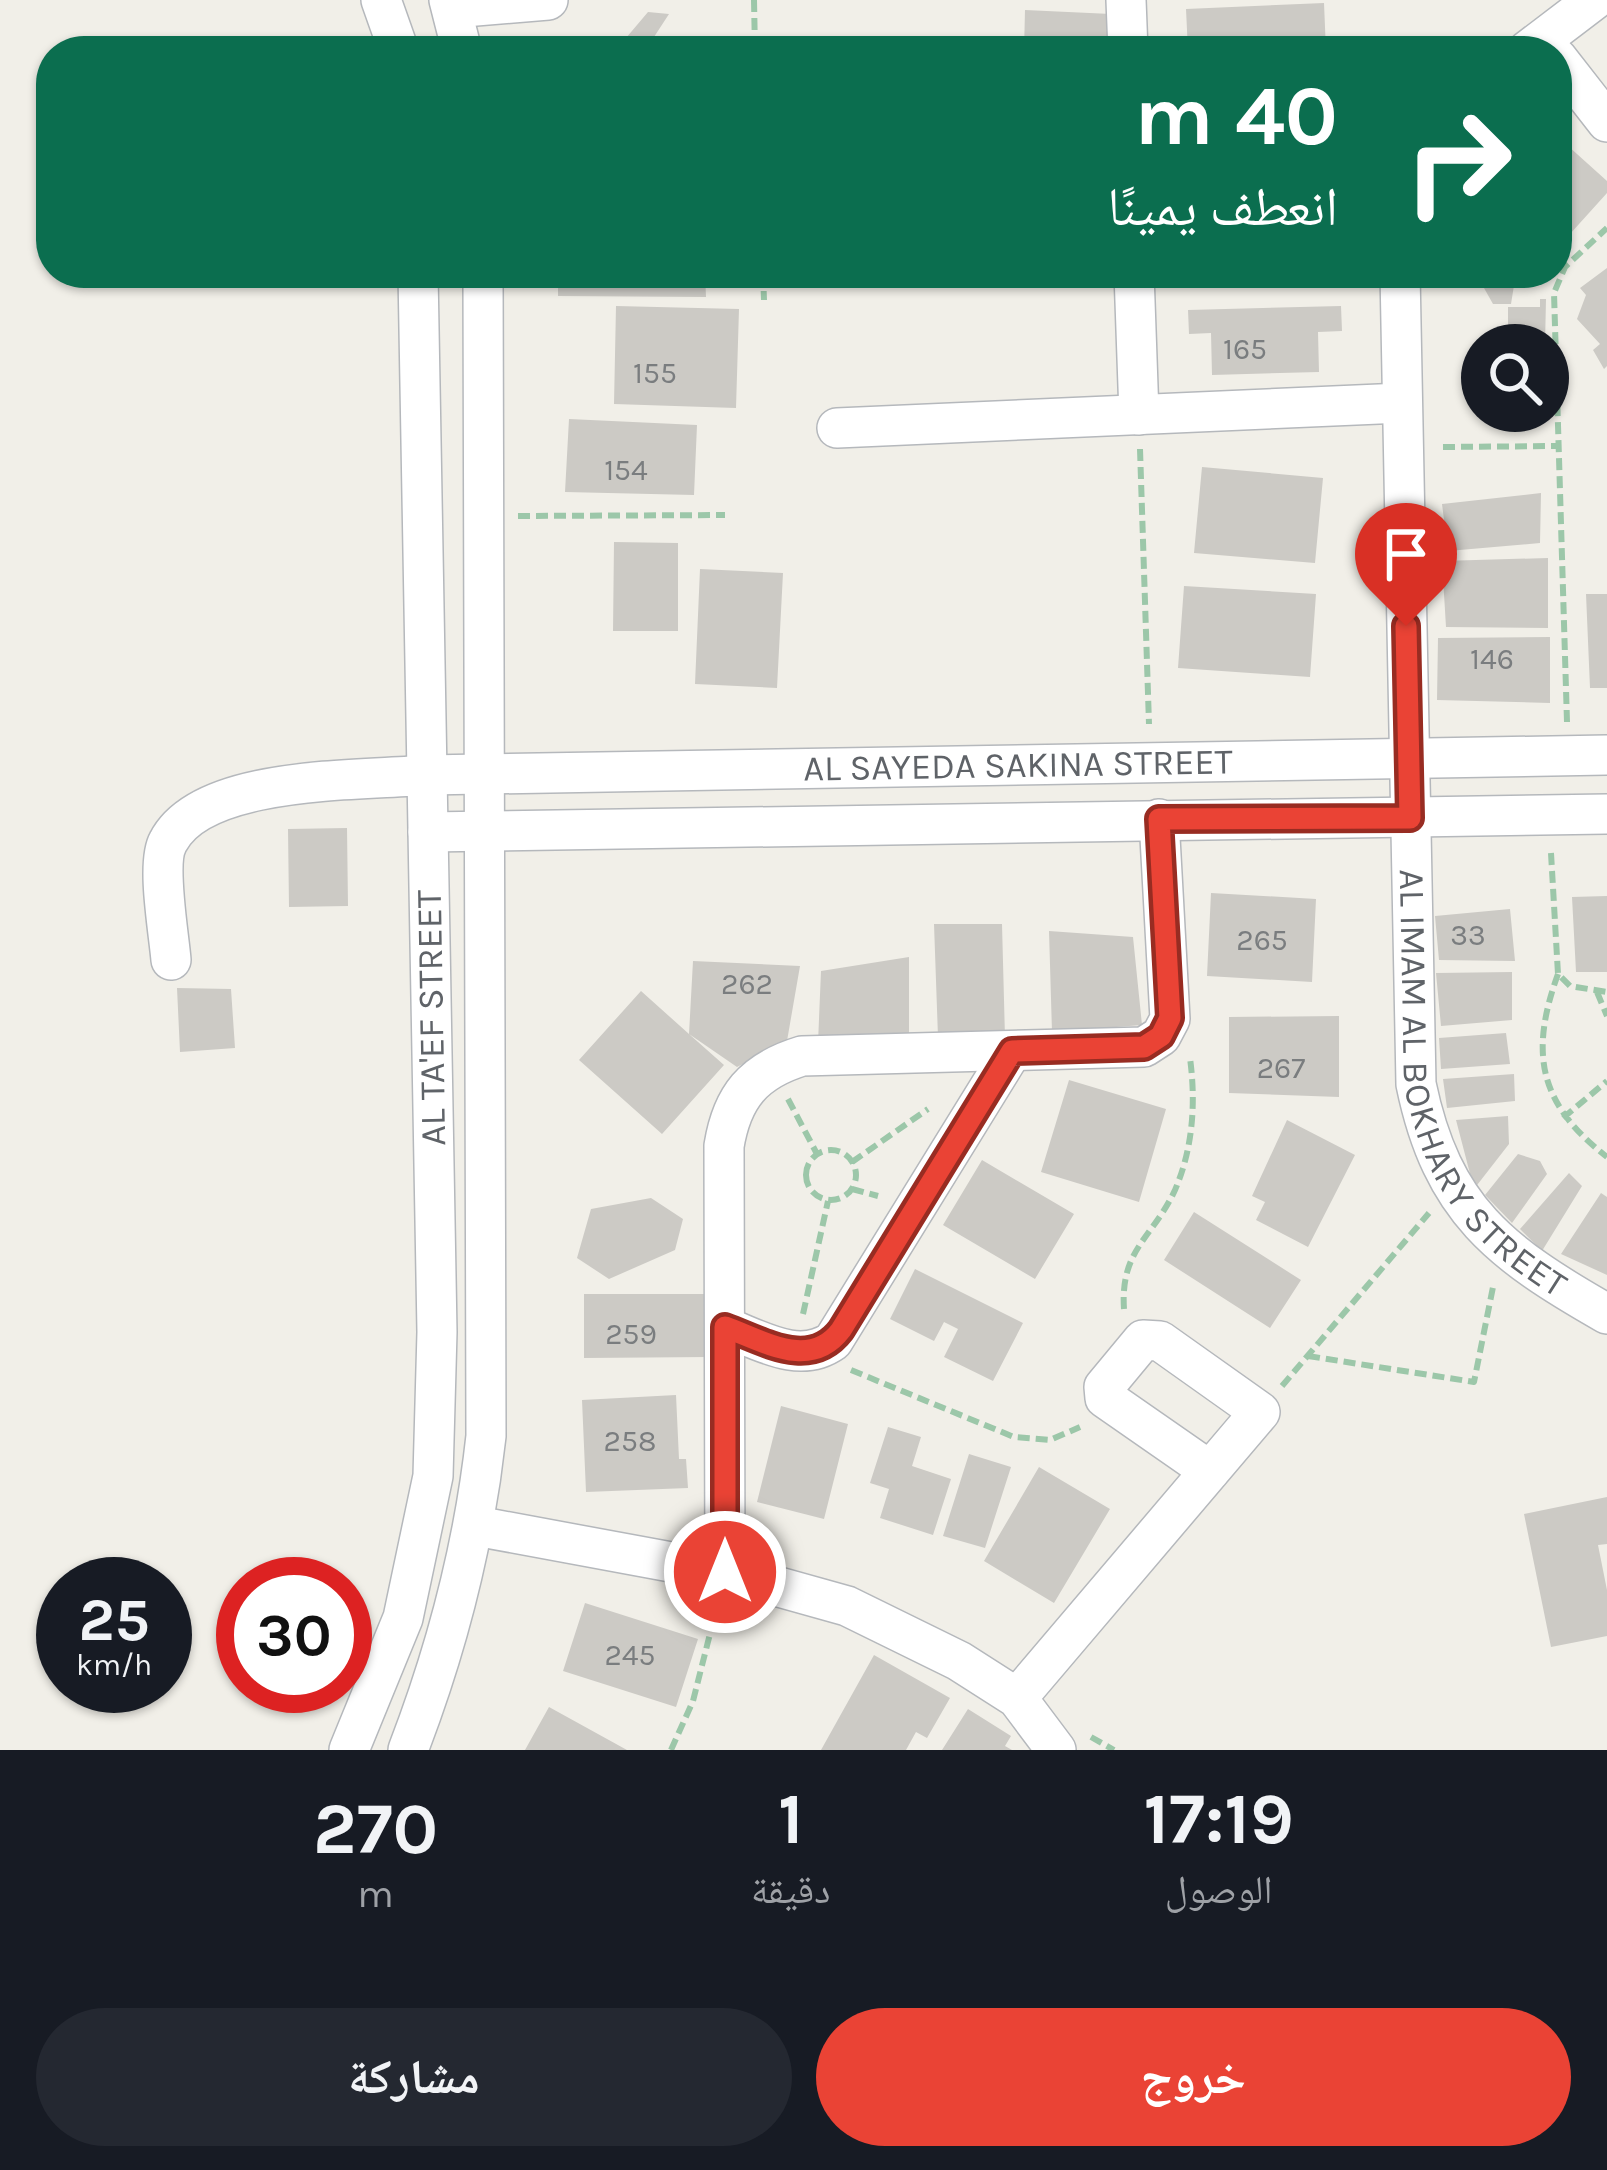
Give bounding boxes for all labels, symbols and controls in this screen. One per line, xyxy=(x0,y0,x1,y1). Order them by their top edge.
text: 40 m xyxy=(1134,67,1338,165)
icon: right xyxy=(1380,84,1536,240)
text: انعطف يمينًا xyxy=(1107,175,1338,239)
map controls xyxy=(1461,324,1569,432)
button: search xyxy=(1461,324,1569,432)
house number: 165 xyxy=(1223,331,1267,367)
house number: 155 xyxy=(633,355,677,391)
house number: 154 xyxy=(604,452,648,488)
pin xyxy=(1355,503,1457,626)
icon: arrive xyxy=(1373,521,1439,587)
house number: 146 xyxy=(1470,641,1514,677)
street label: AL SAYEDA SAKINA STREET xyxy=(803,740,1233,790)
street label: AL IMAM AL BOKHARY STREET xyxy=(1391,869,1574,1306)
street label: AL TA'EF STREET xyxy=(408,890,454,1146)
house number: 33 xyxy=(1450,917,1486,953)
house number: 265 xyxy=(1236,922,1288,958)
house number: 262 xyxy=(721,966,773,1002)
house number: 267 xyxy=(1257,1050,1305,1086)
house number: 259 xyxy=(605,1316,657,1352)
house number: 258 xyxy=(604,1423,656,1459)
position arrow xyxy=(662,1509,788,1635)
speed limit sign: 30 xyxy=(216,1557,372,1713)
text: 25 xyxy=(78,1585,150,1655)
house number: 245 xyxy=(604,1637,656,1673)
text: km/h xyxy=(76,1647,152,1683)
text: 1 xyxy=(778,1777,804,1861)
text: 17:19 xyxy=(1143,1777,1294,1861)
text: 270 xyxy=(313,1787,438,1871)
text: دقيقة xyxy=(751,1867,830,1913)
text: الوصول xyxy=(1165,1867,1273,1913)
text: m xyxy=(357,1871,394,1917)
button: مشاركة xyxy=(36,2008,792,2146)
button: خروج xyxy=(816,2008,1571,2146)

